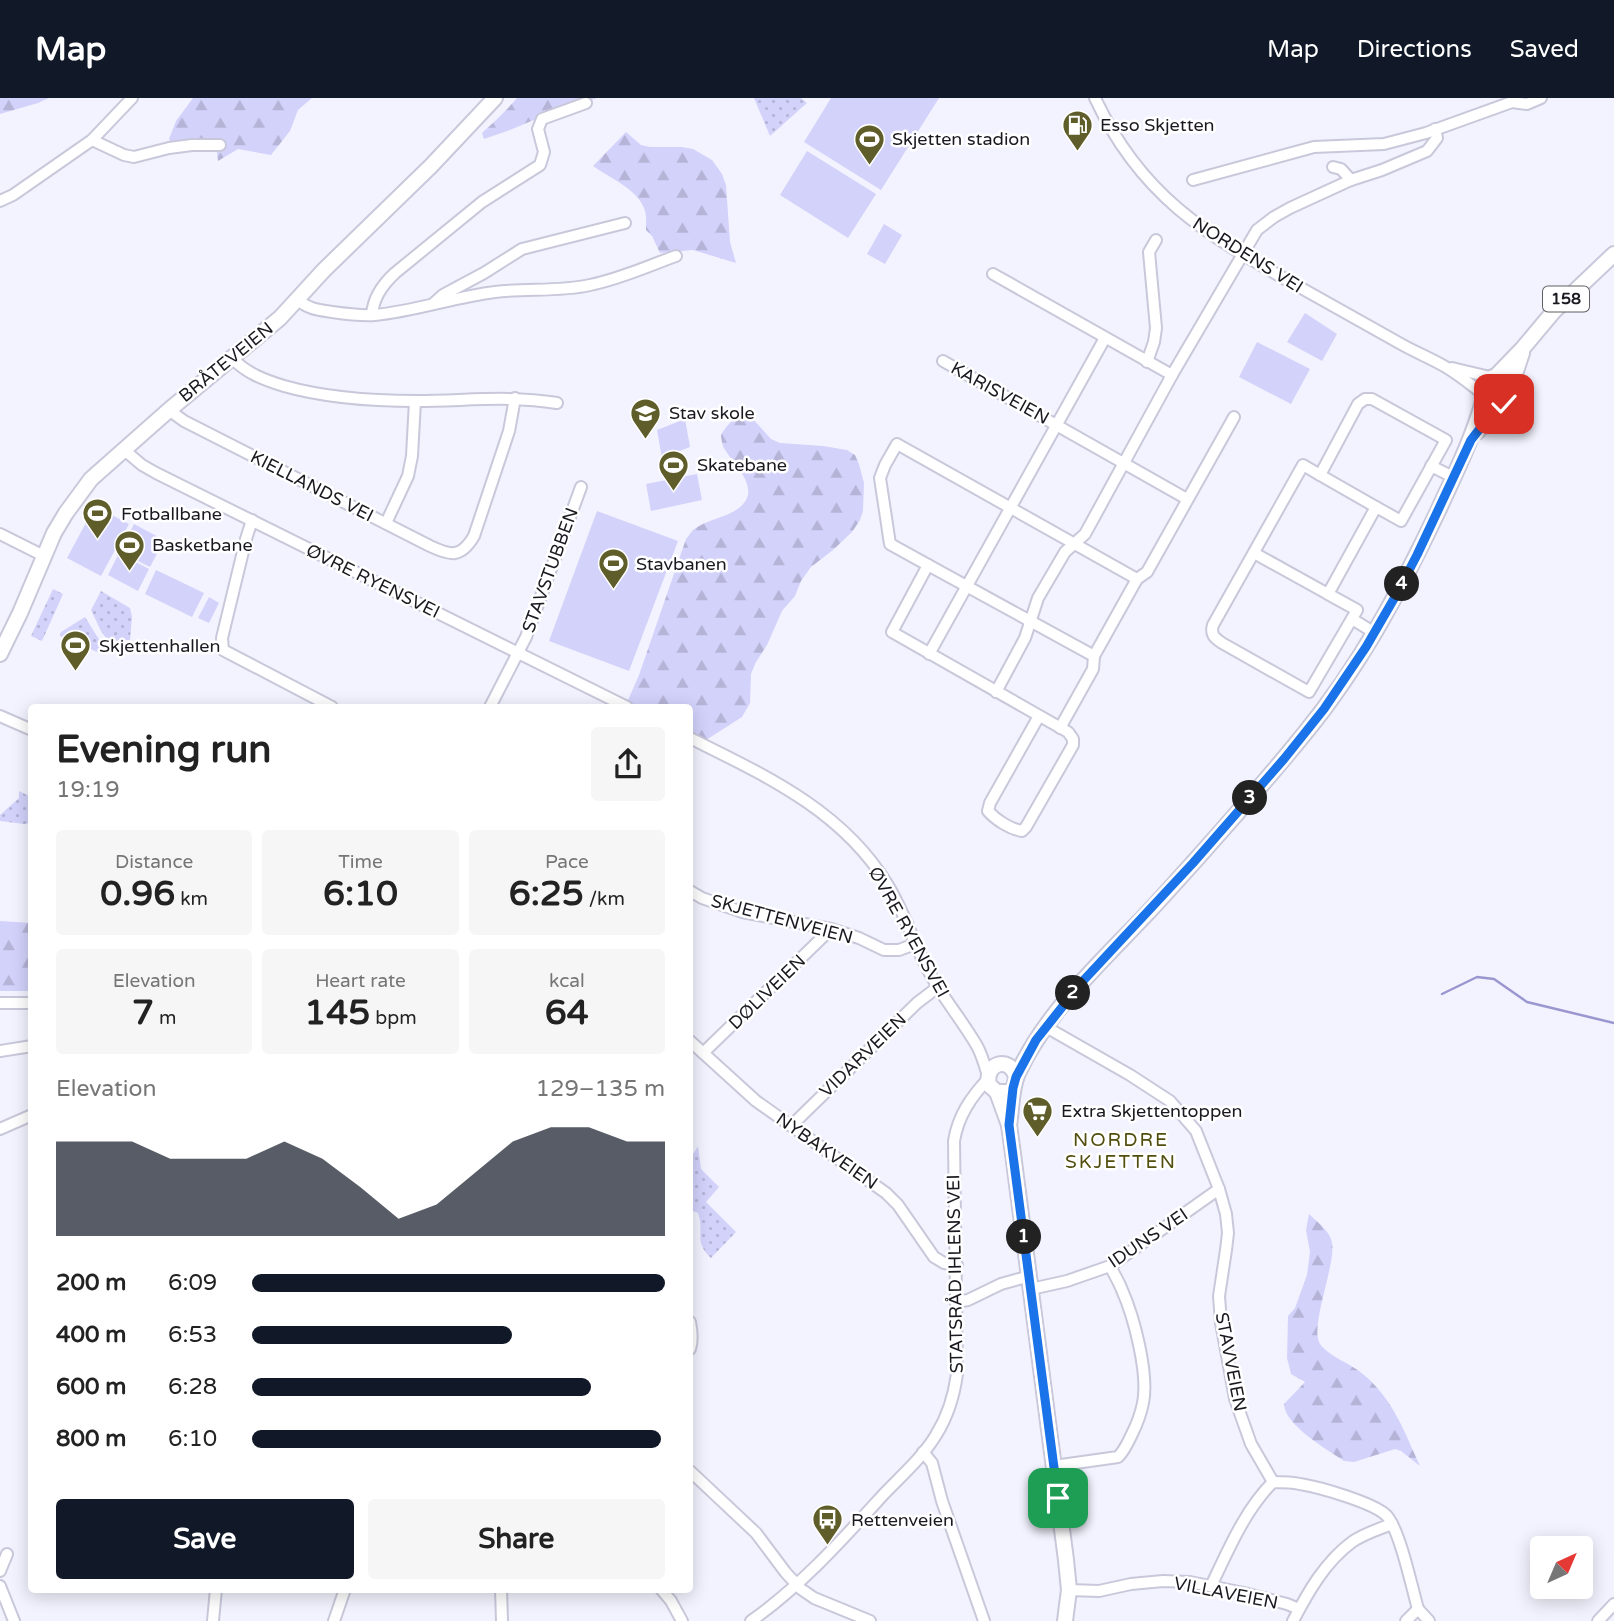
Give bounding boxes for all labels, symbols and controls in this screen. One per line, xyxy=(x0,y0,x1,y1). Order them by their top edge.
text: Map xyxy=(35,30,106,69)
text: Map xyxy=(1267,35,1319,64)
text: Directions xyxy=(1357,35,1472,64)
text: Saved xyxy=(1510,35,1579,64)
fuel station icon: Esso Skjetten xyxy=(1060,108,1094,152)
place label: Esso Skjetten xyxy=(1100,114,1215,136)
sports icon: Skjetten stadion xyxy=(852,122,886,166)
place label: Skjetten stadion xyxy=(892,128,1030,150)
street label: NORDENS VEI xyxy=(1189,212,1307,298)
road number: 158 xyxy=(1543,286,1589,312)
street label: BRÅTEVEIEN xyxy=(174,317,278,407)
street label: KARISVEIEN xyxy=(947,357,1053,429)
pin xyxy=(1474,374,1534,434)
icon: check xyxy=(1485,385,1523,423)
school or university icon: Stav skole xyxy=(629,396,663,440)
place label: Stav skole xyxy=(669,402,755,424)
street label: KIELLANDS VEI xyxy=(247,445,377,527)
sports icon: Skatebane xyxy=(657,448,691,492)
place label: Skatebane xyxy=(697,454,787,476)
sports icon: Fotballbane xyxy=(81,497,115,541)
place label: Fotballbane xyxy=(121,503,222,525)
street label: STAVSTUBBEN xyxy=(517,505,583,635)
sports icon: Basketbane xyxy=(112,528,146,572)
place label: Basketbane xyxy=(152,534,253,556)
street label: ØVRE RYENSVEI xyxy=(302,539,444,623)
sports icon: Stavbanen xyxy=(596,547,630,591)
place label: Stavbanen xyxy=(636,553,727,575)
pin: 4 xyxy=(1384,566,1420,602)
text: 4 xyxy=(1396,572,1407,594)
sports icon: Skjettenhallen xyxy=(59,629,93,673)
place label: Skjettenhallen xyxy=(99,635,220,657)
text: Evening run xyxy=(56,727,271,773)
button: share xyxy=(591,727,665,801)
text: 19:19 xyxy=(56,776,120,804)
pin: 3 xyxy=(1232,780,1268,816)
text: 3 xyxy=(1244,786,1255,808)
text: Distance xyxy=(115,851,193,873)
text: Time xyxy=(338,851,383,873)
text: Pace xyxy=(545,851,589,873)
street label: ØVRE RYENSVEI xyxy=(864,863,954,1001)
text: 0.96 xyxy=(100,873,175,915)
text: 6:10 xyxy=(323,873,398,915)
text: 6:25 xyxy=(509,873,584,915)
text: km xyxy=(175,888,208,910)
text: /km xyxy=(584,888,625,910)
street label: SKJETTENVEIEN xyxy=(709,889,855,949)
street label: DØLIVEIEN xyxy=(724,950,810,1034)
text: Elevation xyxy=(113,970,196,992)
text: Heart rate xyxy=(315,970,406,992)
text: kcal xyxy=(549,970,585,992)
pin: 2 xyxy=(1056,976,1090,1010)
text: 2 xyxy=(1067,981,1078,1003)
text: 7 xyxy=(132,992,154,1034)
text: 145 xyxy=(304,992,370,1034)
text: 64 xyxy=(545,992,589,1034)
text: m xyxy=(154,1007,176,1029)
text: bpm xyxy=(370,1007,417,1029)
street label: VIDARVEIEN xyxy=(815,1008,911,1102)
text: Elevation xyxy=(56,1075,157,1103)
text: 129–135 m xyxy=(536,1075,665,1103)
supermarket icon: Extra Skjettentoppen xyxy=(1021,1094,1055,1138)
place label: Extra Skjettentoppen xyxy=(1061,1100,1242,1122)
street label: NYBAKVEIEN xyxy=(772,1108,882,1194)
district label: NORDRE SKJETTEN xyxy=(1065,1129,1177,1173)
street label: STATSRÅD IHLENS VEI xyxy=(942,1174,968,1374)
street label: IDUNS VEI xyxy=(1104,1203,1192,1273)
pin: 1 xyxy=(1006,1220,1042,1254)
text: 1 xyxy=(1018,1225,1029,1247)
text: 200 m xyxy=(56,1269,126,1297)
text: 6:09 xyxy=(168,1269,217,1297)
street label: STAVVEIEN xyxy=(1211,1311,1251,1413)
text: 400 m xyxy=(56,1321,126,1349)
text: 6:53 xyxy=(168,1321,217,1349)
text: 600 m xyxy=(56,1373,126,1401)
text: 6:28 xyxy=(168,1373,217,1401)
text: 800 m xyxy=(56,1425,126,1453)
text: 6:10 xyxy=(168,1425,217,1453)
pin xyxy=(1028,1468,1088,1528)
icon: arrive xyxy=(1039,1479,1077,1517)
button: Save xyxy=(56,1499,354,1579)
button: Share xyxy=(368,1499,665,1579)
bus stop icon: Rettenveien xyxy=(811,1503,845,1547)
place label: Rettenveien xyxy=(851,1509,954,1531)
north arrow xyxy=(1530,1536,1592,1600)
map controls xyxy=(1530,1536,1593,1599)
street label: VILLAVEIEN xyxy=(1172,1572,1280,1614)

